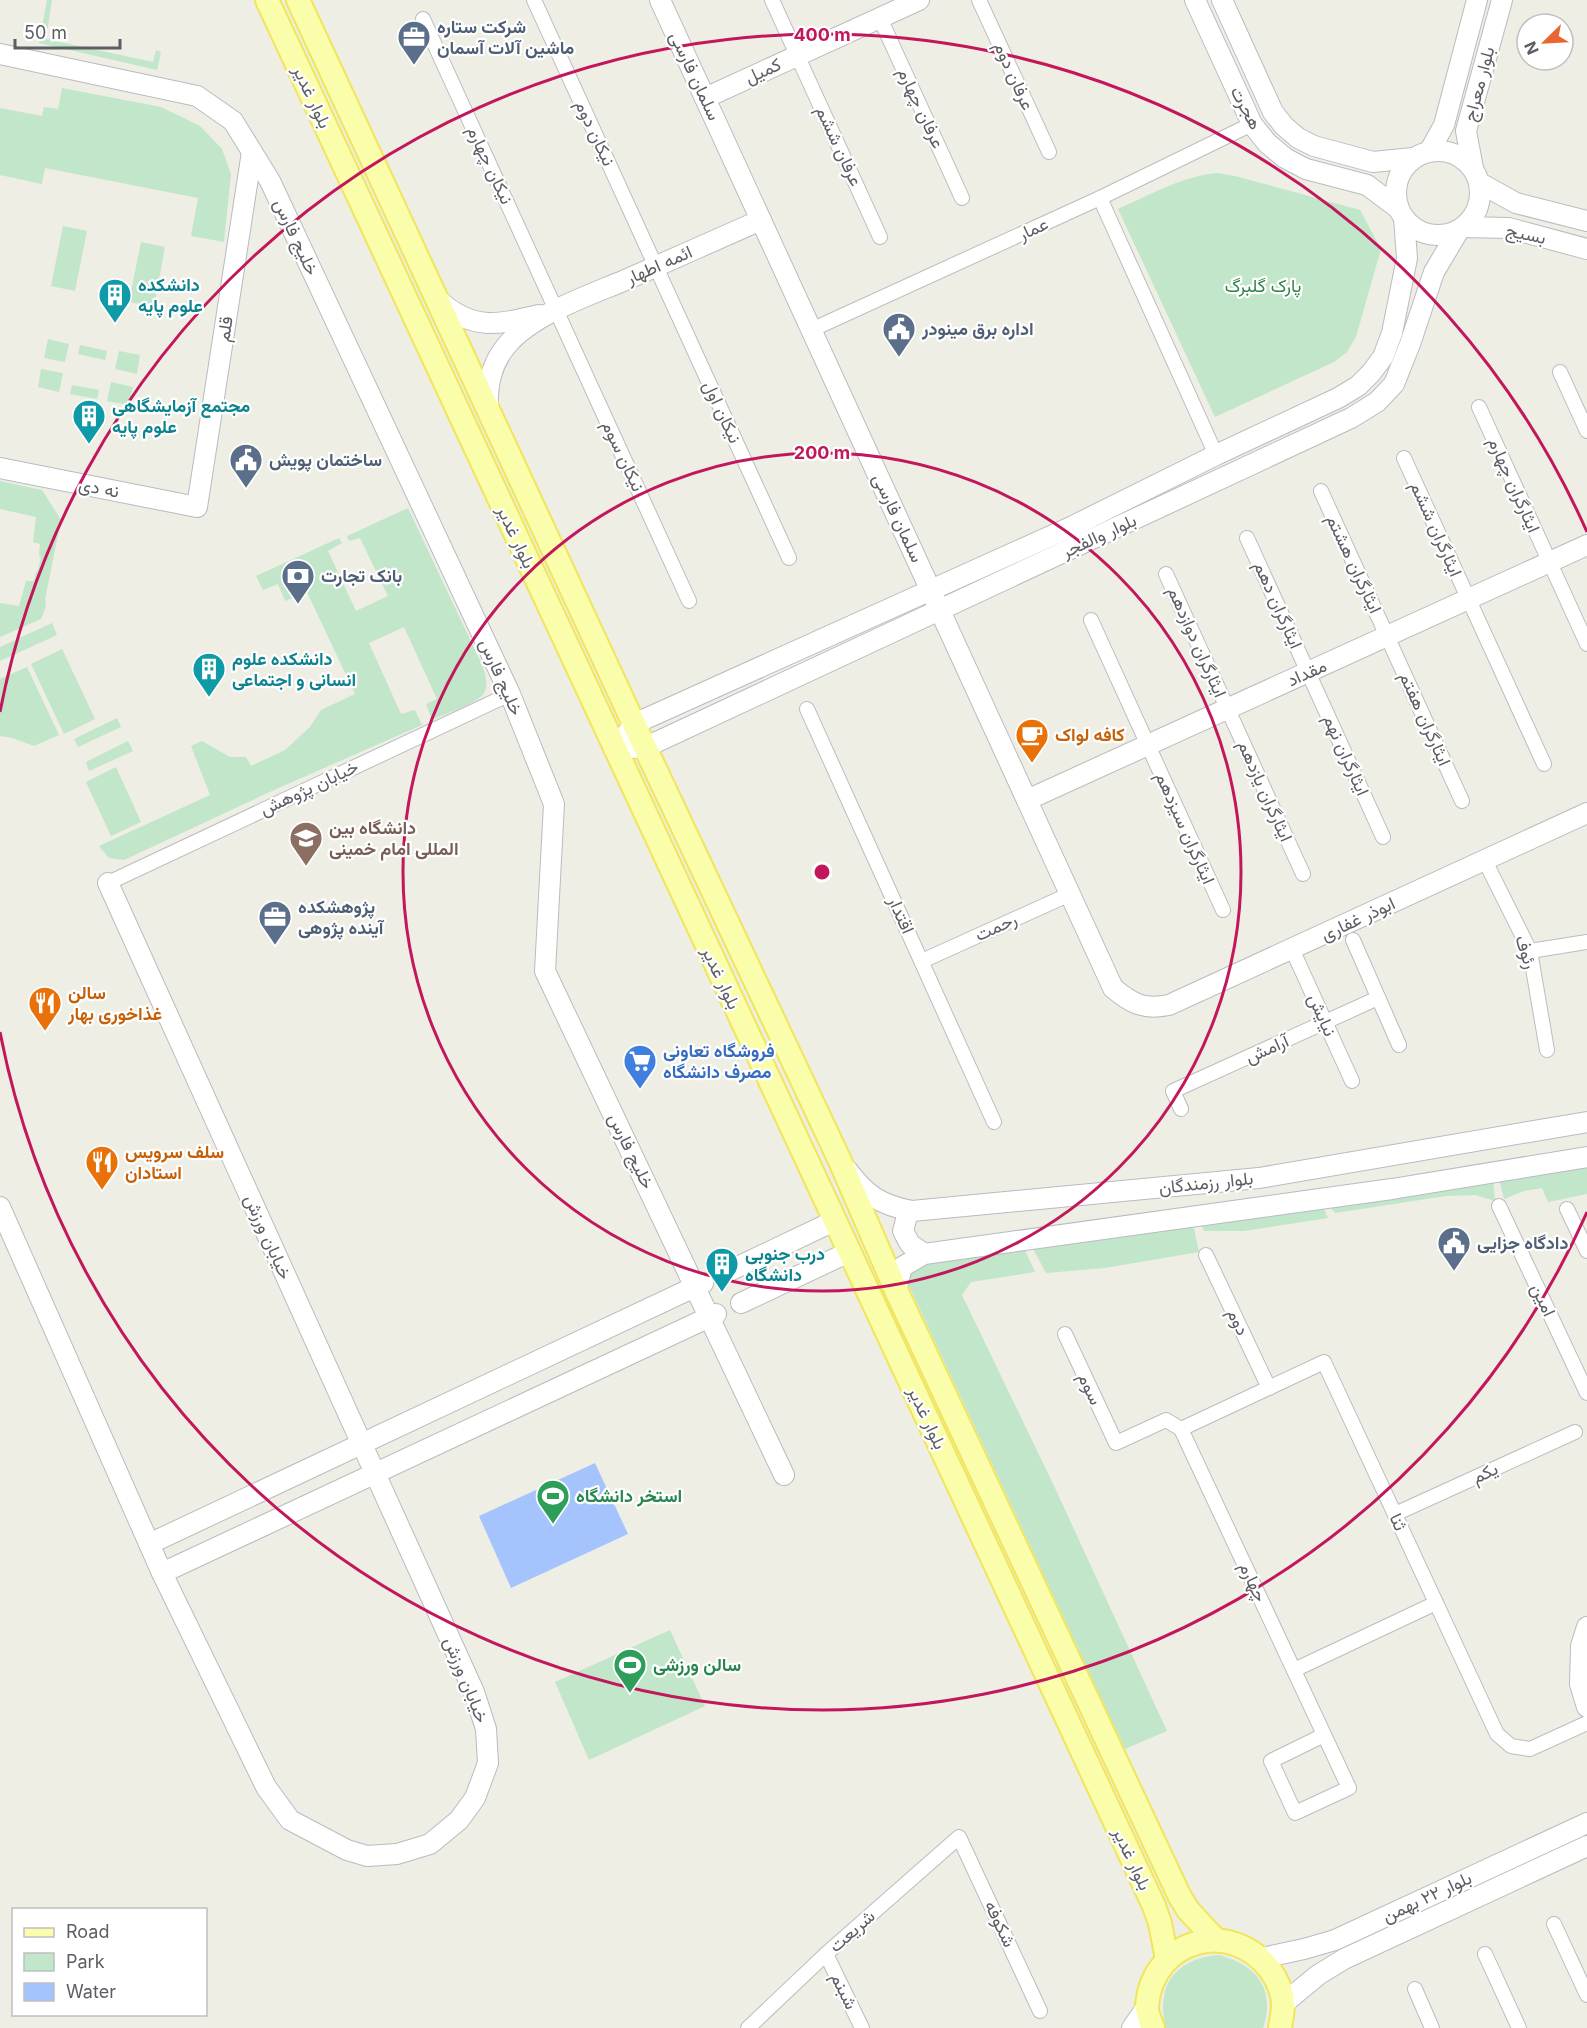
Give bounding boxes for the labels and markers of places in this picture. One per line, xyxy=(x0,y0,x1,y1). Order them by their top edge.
place label: شرکت ستاره ماشین آلات آسمان xyxy=(437,16,575,59)
office icon: شرکت ستاره ماشین آلات آسمان xyxy=(396,19,432,66)
place label: دانشکده علوم پایه xyxy=(138,274,203,318)
building icon: دانشکده علوم پایه xyxy=(97,277,133,324)
public building icon: اداره برق مینودر xyxy=(881,311,917,358)
place label: اداره برق مینودر xyxy=(921,318,1034,340)
place label: مجتمع آزمایشگاهی علوم پایه xyxy=(112,395,250,439)
building icon: مجتمع آزمایشگاهی علوم پایه xyxy=(71,398,107,445)
public building icon: ساختمان پویش xyxy=(228,442,264,489)
place label: ساختمان پویش xyxy=(269,449,382,472)
bank icon: بانک تجارت xyxy=(280,558,316,605)
place label: بانک تجارت xyxy=(321,565,402,587)
place label: دانشکده علوم انسانی و اجتماعی xyxy=(232,648,356,691)
building icon: دانشکده علوم انسانی و اجتماعی xyxy=(191,651,227,698)
cafe icon: کافه لواک xyxy=(1014,717,1050,764)
place label: کافه لواک xyxy=(1055,724,1125,746)
place label: دانشگاه بین المللی امام خمینی xyxy=(329,817,459,861)
school or university icon: دانشگاه بین المللی امام خمینی xyxy=(288,820,324,867)
centre of rings xyxy=(812,862,832,882)
place label: پژوهشکده آینده پژوهی xyxy=(298,896,385,940)
office icon: پژوهشکده آینده پژوهی xyxy=(257,899,293,946)
place label: سالن غذاخوری بهار xyxy=(67,982,162,1025)
restaurant icon: سالن غذاخوری بهار xyxy=(27,985,63,1032)
place label: فروشگاه تعاونی مصرف دانشگاه xyxy=(663,1040,775,1083)
supermarket icon: فروشگاه تعاونی مصرف دانشگاه xyxy=(622,1043,658,1090)
place label: سلف سرویس استادان xyxy=(125,1141,224,1183)
restaurant icon: سلف سرویس استادان xyxy=(84,1144,120,1191)
public building icon: دادگاه جزایی xyxy=(1436,1225,1472,1272)
place label: دادگاه جزایی xyxy=(1477,1232,1568,1254)
place label: درب جنوبی دانشگاه xyxy=(745,1243,825,1285)
building icon: درب جنوبی دانشگاه xyxy=(704,1246,740,1293)
sports icon: استخر دانشگاه xyxy=(535,1478,571,1525)
place label: استخر دانشگاه xyxy=(576,1485,682,1507)
sports icon: سالن ورزشی xyxy=(612,1647,648,1694)
place label: سالن ورزشی xyxy=(653,1654,741,1676)

